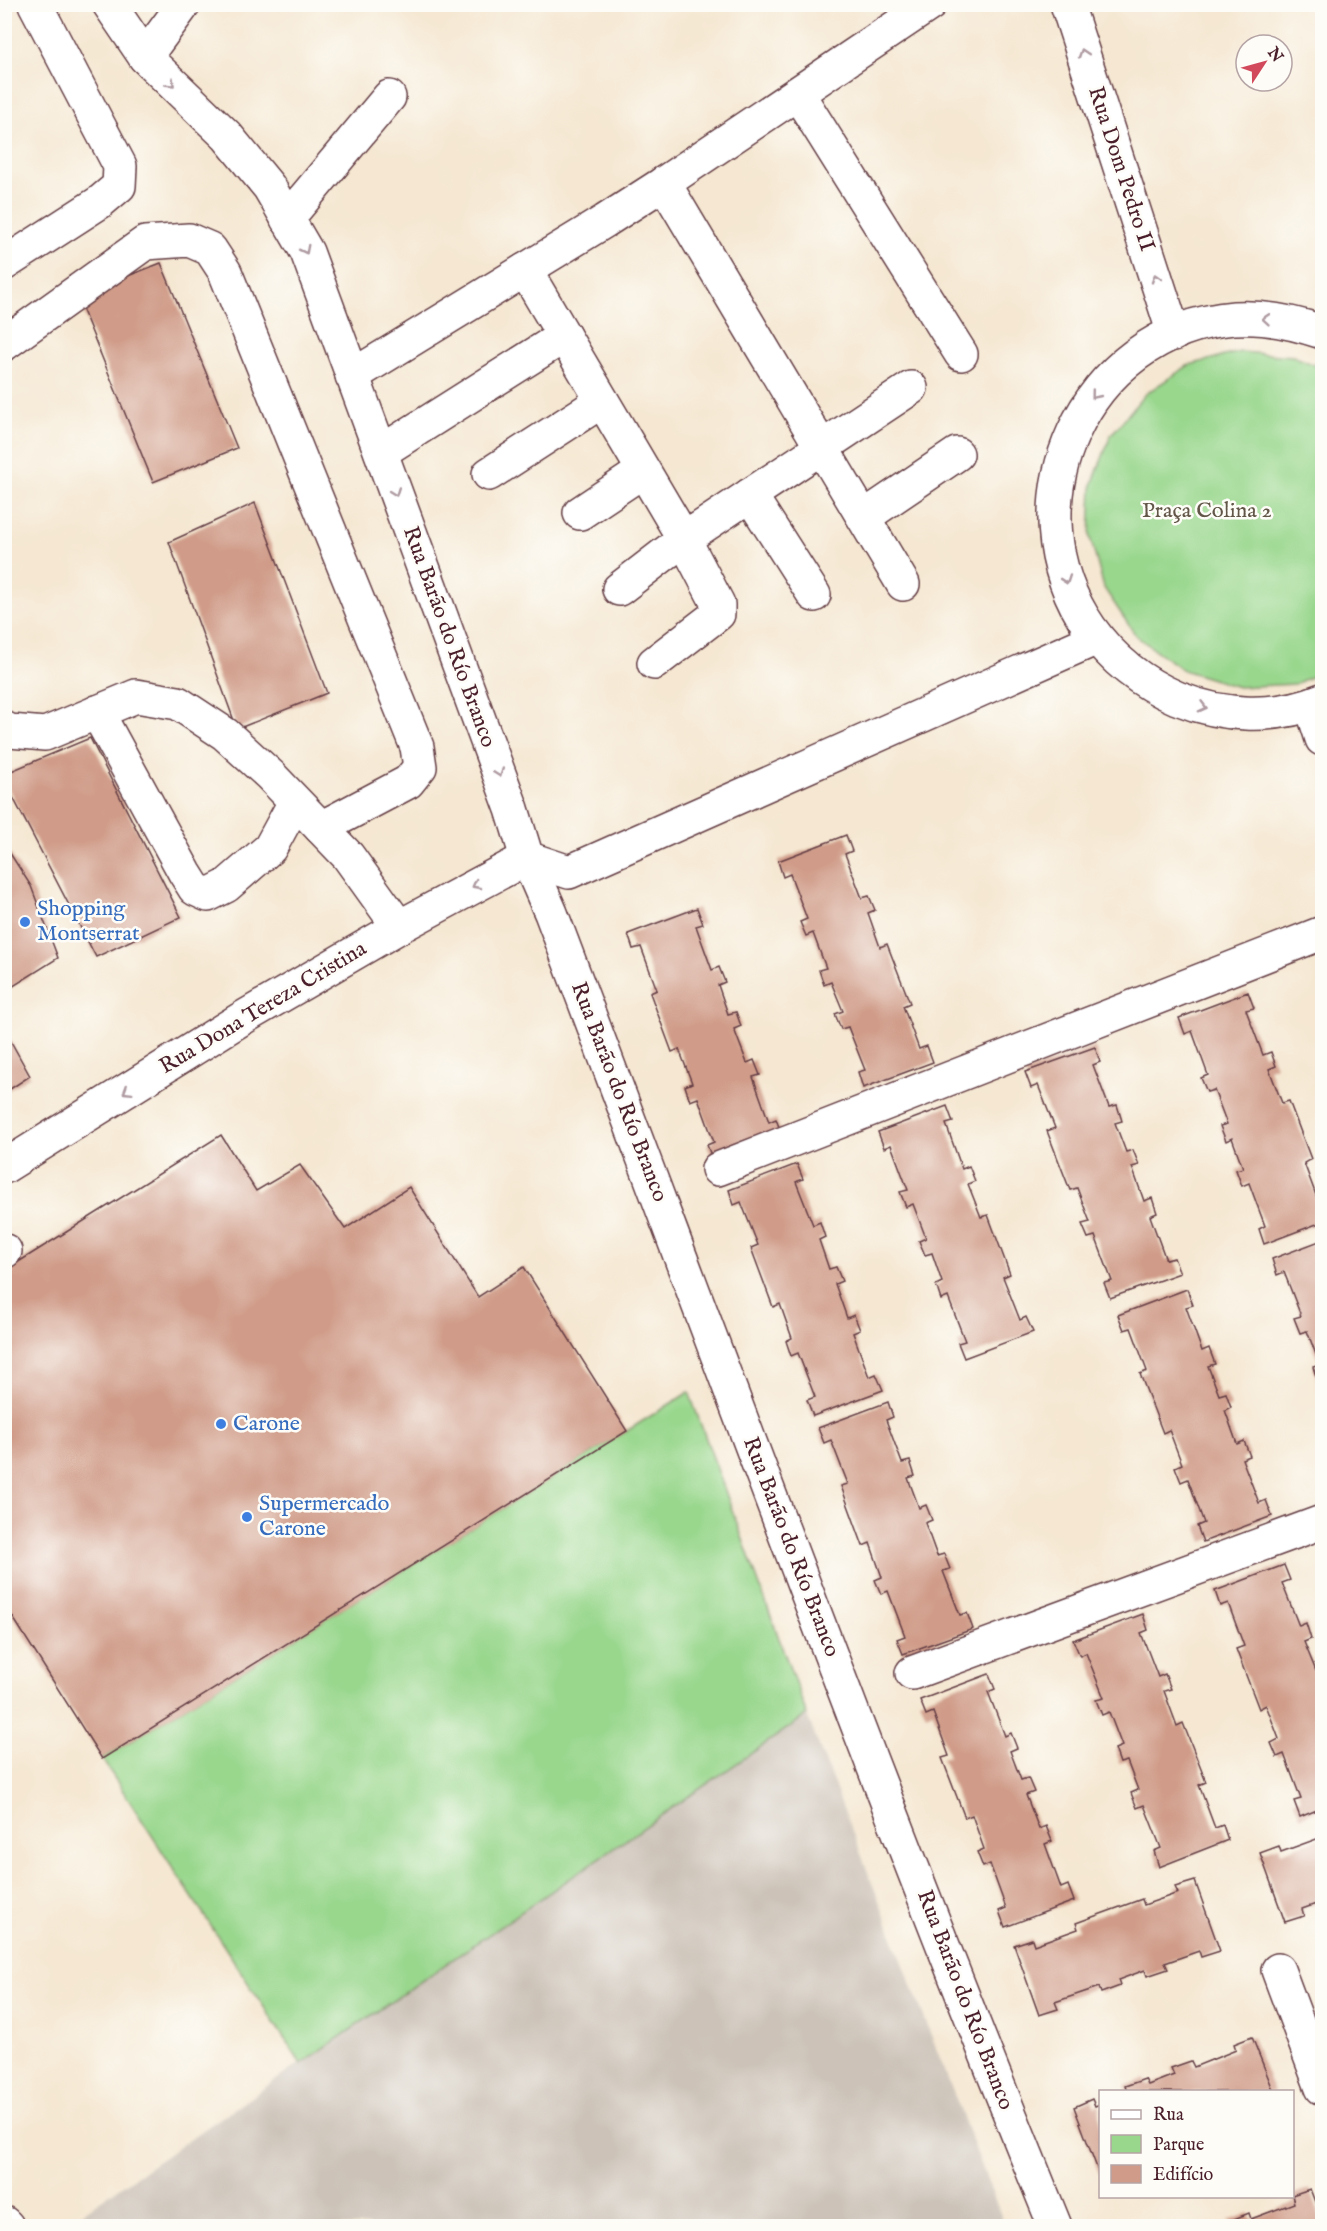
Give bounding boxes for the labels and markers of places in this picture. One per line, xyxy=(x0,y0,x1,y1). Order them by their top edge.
place label: Shopping Montserrat xyxy=(37,895,140,948)
marker: Shopping Montserrat xyxy=(18,915,32,929)
place label: Carone xyxy=(233,1410,300,1438)
marker: Carone xyxy=(214,1417,228,1431)
place label: Supermercado Carone xyxy=(259,1490,390,1543)
marker: Supermercado Carone xyxy=(240,1510,254,1524)

